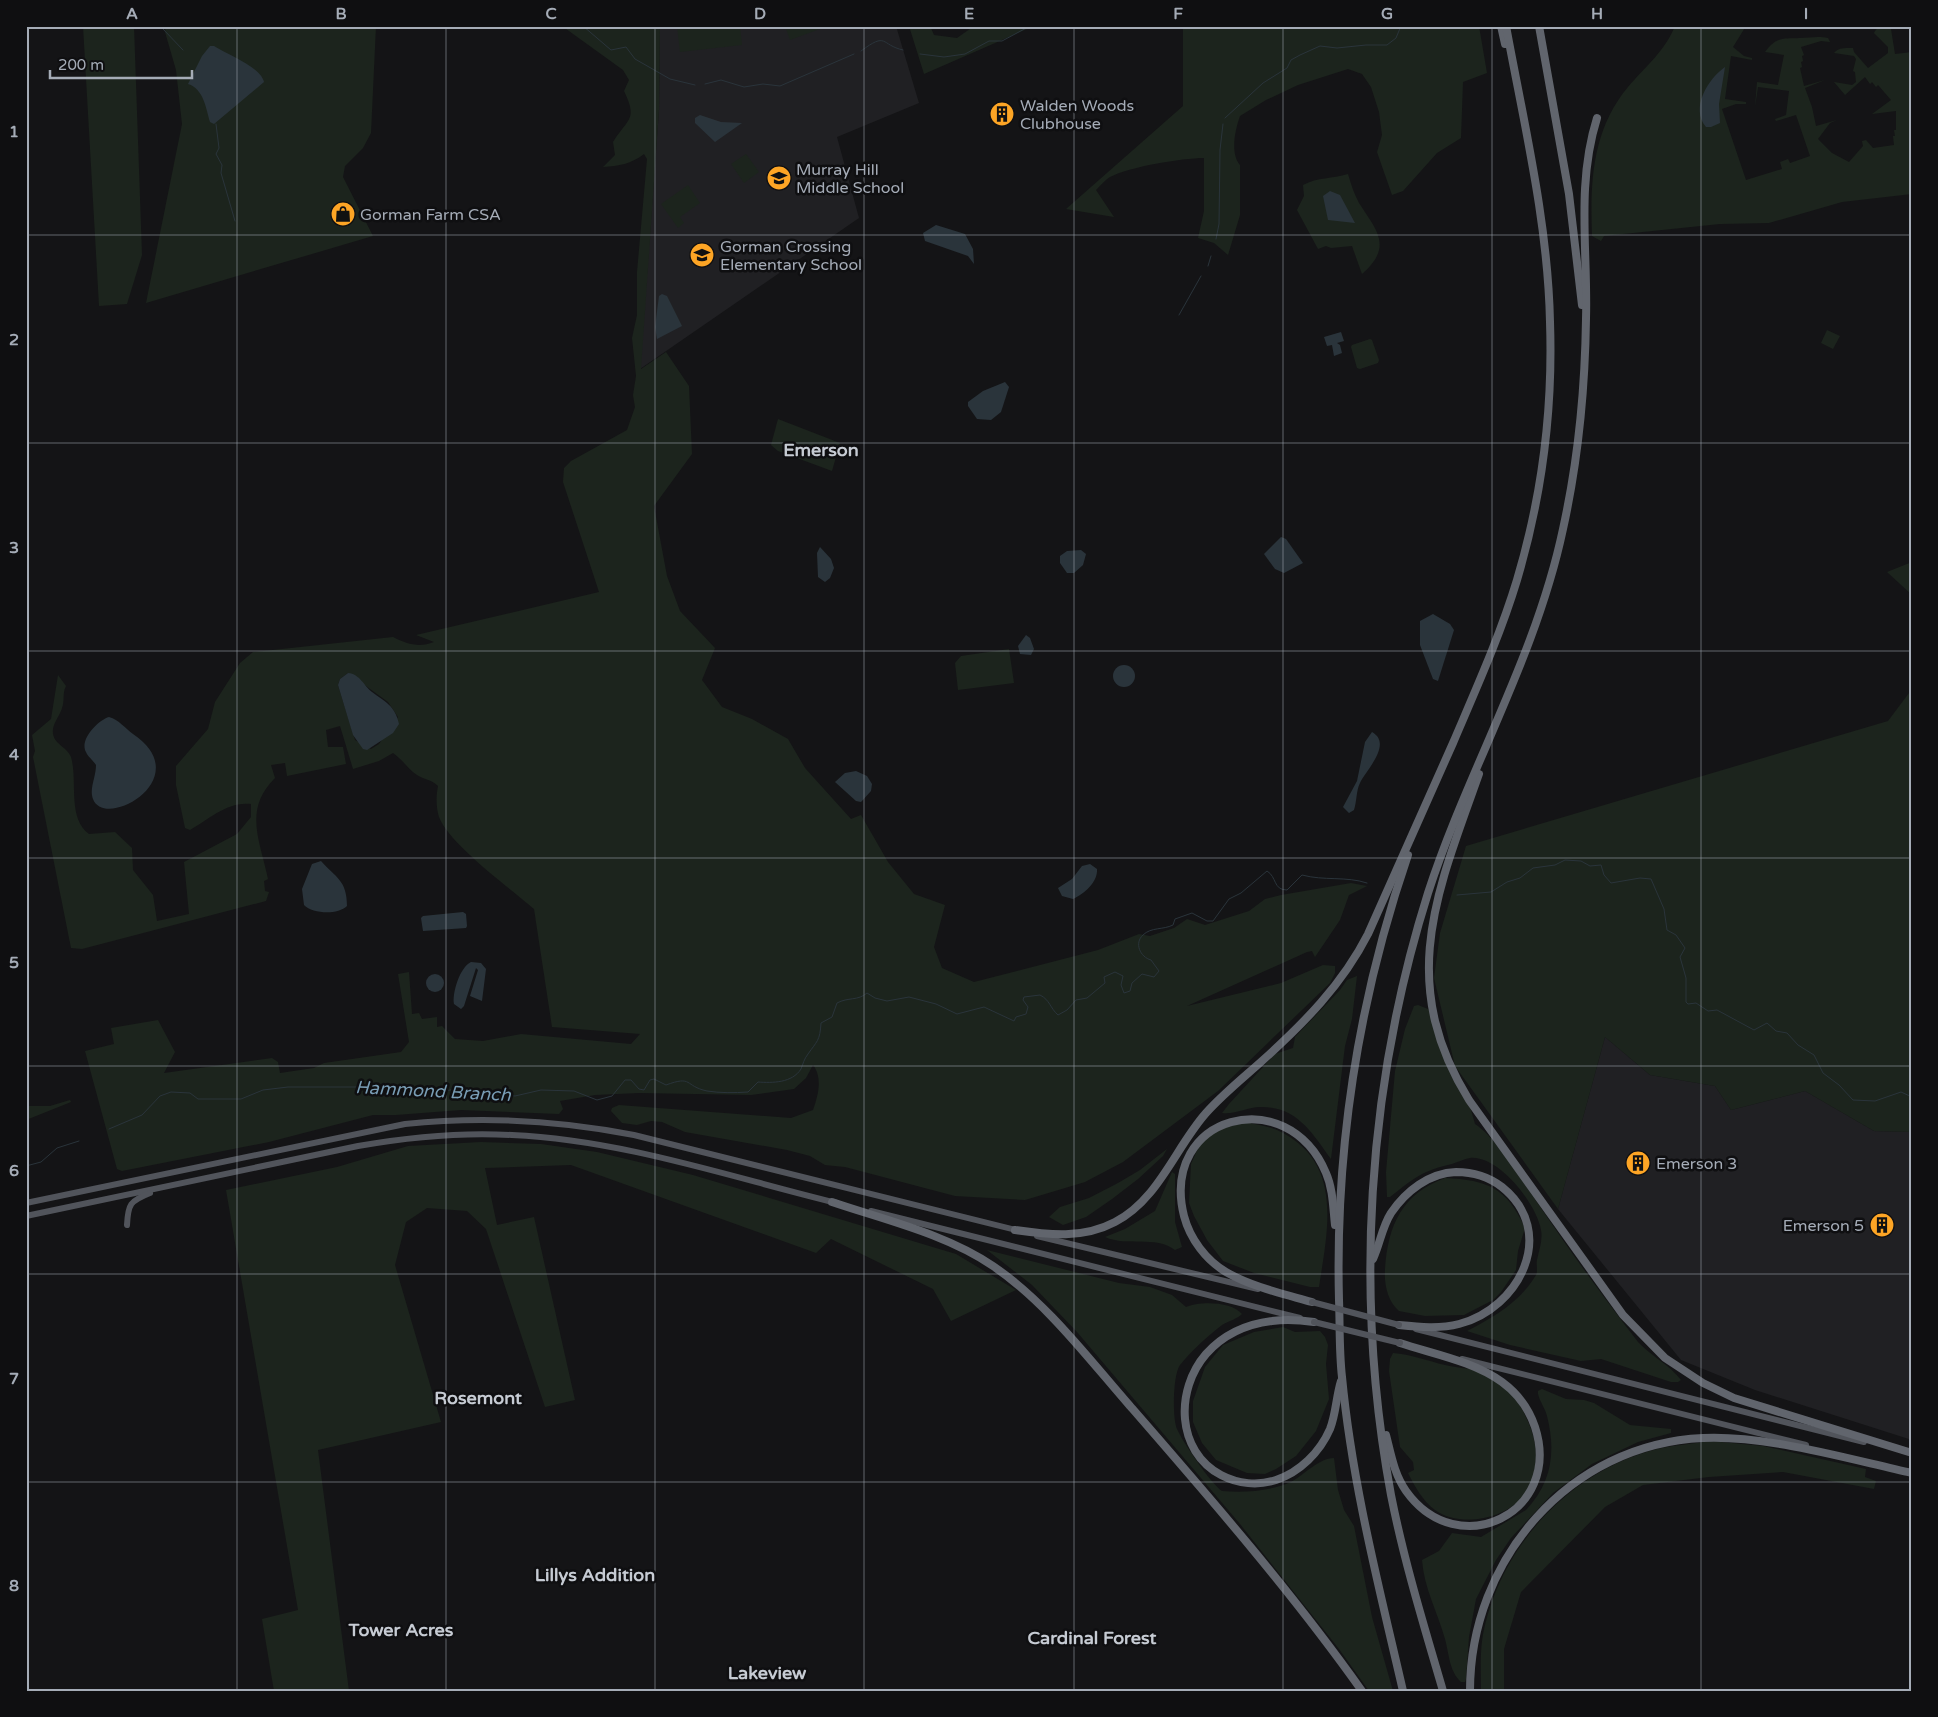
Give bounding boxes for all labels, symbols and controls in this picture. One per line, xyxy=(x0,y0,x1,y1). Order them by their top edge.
text: A xyxy=(126,4,138,24)
text: B xyxy=(335,4,347,24)
text: C xyxy=(545,4,557,24)
text: D xyxy=(754,4,766,24)
text: E xyxy=(964,4,974,24)
text: F xyxy=(1173,4,1183,24)
text: G xyxy=(1381,4,1393,24)
text: H xyxy=(1591,4,1603,24)
text: I xyxy=(1804,4,1808,24)
scale bar xyxy=(50,48,192,80)
text: 200 m xyxy=(58,56,104,74)
place label: Walden Woods Clubhouse xyxy=(1020,96,1134,134)
building icon: Walden Woods Clubhouse xyxy=(989,101,1015,127)
text: 1 xyxy=(9,122,19,142)
place label: Murray Hill Middle School xyxy=(796,160,904,198)
school or university icon: Murray Hill Middle School xyxy=(766,165,792,191)
shop icon: Gorman Farm CSA xyxy=(330,201,356,227)
place label: Gorman Farm CSA xyxy=(360,205,501,225)
place label: Gorman Crossing Elementary School xyxy=(720,237,862,275)
school or university icon: Gorman Crossing Elementary School xyxy=(689,242,715,268)
text: 2 xyxy=(9,330,19,350)
district label: Emerson xyxy=(783,439,859,461)
text: 3 xyxy=(9,538,19,558)
text: 4 xyxy=(9,745,19,765)
text: 5 xyxy=(9,953,19,973)
water label: Hammond Branch xyxy=(355,1076,512,1106)
building icon: Emerson 3 xyxy=(1625,1150,1651,1176)
place label: Emerson 3 xyxy=(1656,1154,1737,1174)
text: 6 xyxy=(9,1161,19,1181)
building icon: Emerson 5 xyxy=(1869,1212,1895,1238)
place label: Emerson 5 xyxy=(1783,1216,1864,1236)
text: 7 xyxy=(9,1369,19,1389)
district label: Rosemont xyxy=(434,1387,522,1409)
district label: Lillys Addition xyxy=(535,1564,655,1586)
text: 8 xyxy=(9,1576,19,1596)
district label: Tower Acres xyxy=(348,1619,454,1641)
district label: Cardinal Forest xyxy=(1028,1627,1156,1649)
district label: Lakeview xyxy=(728,1662,807,1684)

